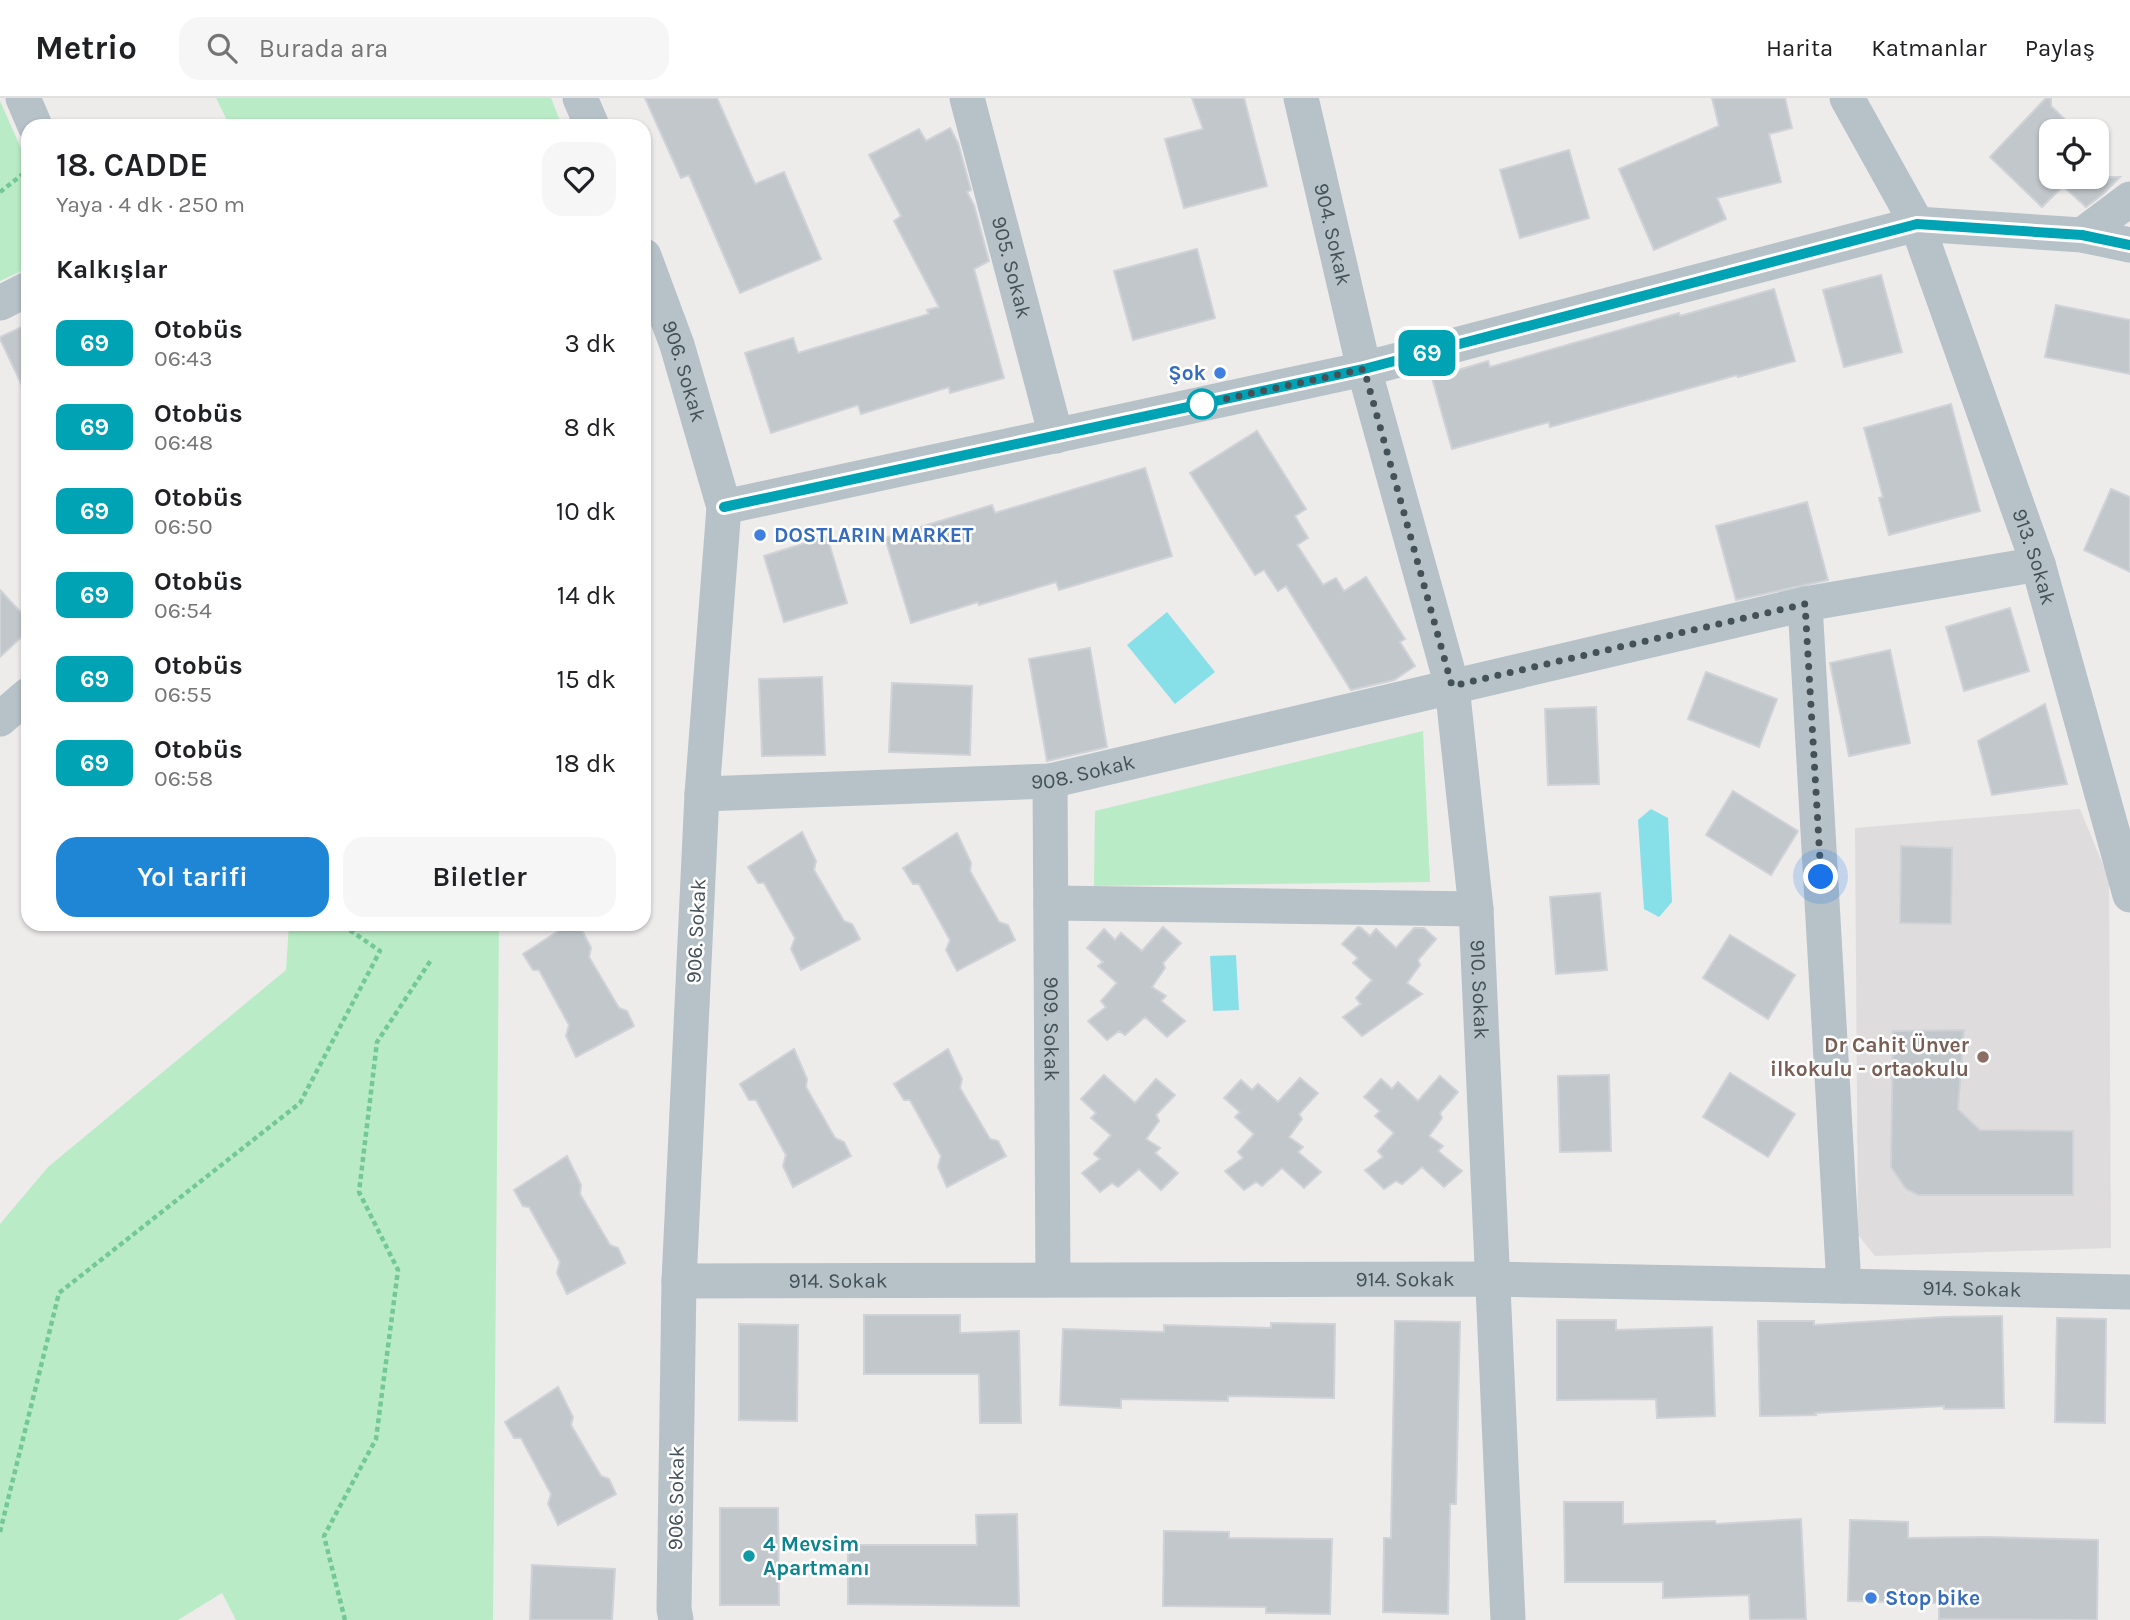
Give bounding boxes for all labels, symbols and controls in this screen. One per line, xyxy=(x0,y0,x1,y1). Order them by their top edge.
search box xyxy=(179,17,669,80)
text: Metrio xyxy=(35,29,137,67)
icon: search xyxy=(203,29,241,67)
text: Burada ara xyxy=(259,33,388,64)
text: Harita xyxy=(1766,34,1833,62)
text: Katmanlar xyxy=(1871,34,1987,62)
text: Paylaş xyxy=(2025,34,2095,62)
map controls xyxy=(2039,119,2109,189)
button: locate xyxy=(2039,119,2109,189)
button: heart xyxy=(542,142,616,216)
text: 18. CADDE xyxy=(56,146,208,184)
street label: 904. Sokak xyxy=(1309,181,1356,288)
text: Yaya · 4 dk · 250 m xyxy=(56,191,245,218)
street label: 905. Sokak xyxy=(987,214,1037,321)
text: Kalkışlar xyxy=(56,254,167,285)
text: Otobüs xyxy=(154,314,243,345)
street label: 906. Sokak xyxy=(657,317,711,425)
text: 3 dk xyxy=(564,328,616,359)
text: 69 xyxy=(80,329,109,357)
line badge: 69 xyxy=(1396,330,1458,376)
text: 69 xyxy=(1412,339,1442,367)
text: 06:43 xyxy=(154,345,213,372)
place label: Şok xyxy=(1168,361,1207,385)
marker: Şok xyxy=(1212,365,1228,381)
unlabelled marker xyxy=(1187,389,1217,419)
text: Otobüs xyxy=(154,398,243,429)
text: 8 dk xyxy=(564,412,616,443)
text: 69 xyxy=(80,413,109,441)
text: 06:48 xyxy=(154,429,213,456)
text: Otobüs xyxy=(154,482,243,513)
text: 10 dk xyxy=(556,496,616,527)
text: 69 xyxy=(80,497,109,525)
street label: 913. Sokak xyxy=(2007,505,2061,608)
text: 06:50 xyxy=(154,513,213,540)
place label: DOSTLARIN MARKET xyxy=(774,523,974,547)
marker: DOSTLARIN MARKET xyxy=(752,527,768,543)
text: Otobüs xyxy=(154,566,243,597)
text: 14 dk xyxy=(557,580,616,611)
text: 69 xyxy=(80,581,109,609)
text: 06:54 xyxy=(154,597,212,624)
text: Otobüs xyxy=(154,650,243,681)
text: 15 dk xyxy=(556,664,616,695)
text: 69 xyxy=(80,665,109,693)
text: 06:55 xyxy=(154,681,212,708)
text: Otobüs xyxy=(154,734,243,765)
text: 18 dk xyxy=(555,748,616,779)
text: 69 xyxy=(80,749,109,777)
street label: 908. Sokak xyxy=(1030,750,1137,794)
text: 06:58 xyxy=(154,765,213,792)
button: Yol tarifi xyxy=(56,837,329,917)
button: Biletler xyxy=(343,837,616,917)
your location xyxy=(1803,859,1838,894)
street label: 906. Sokak xyxy=(681,878,711,984)
street label: 910. Sokak xyxy=(1465,939,1494,1040)
street label: 909. Sokak xyxy=(1039,976,1064,1082)
place label: Dr Cahit Ünver ilkokulu - ortaokulu xyxy=(1770,1033,1970,1081)
marker: Dr Cahit Ünver ilkokulu - ortaokulu xyxy=(1975,1049,1991,1065)
street label: 914. Sokak xyxy=(1355,1267,1455,1291)
street label: 914. Sokak xyxy=(788,1268,888,1293)
street label: 914. Sokak xyxy=(1922,1276,2022,1302)
street label: 906. Sokak xyxy=(663,1445,689,1551)
place label: 4 Mevsim Apartmanı xyxy=(763,1532,870,1580)
marker: 4 Mevsim Apartmanı xyxy=(741,1548,757,1564)
place label: Stop bike xyxy=(1885,1586,1980,1610)
marker: Stop bike xyxy=(1863,1590,1879,1606)

